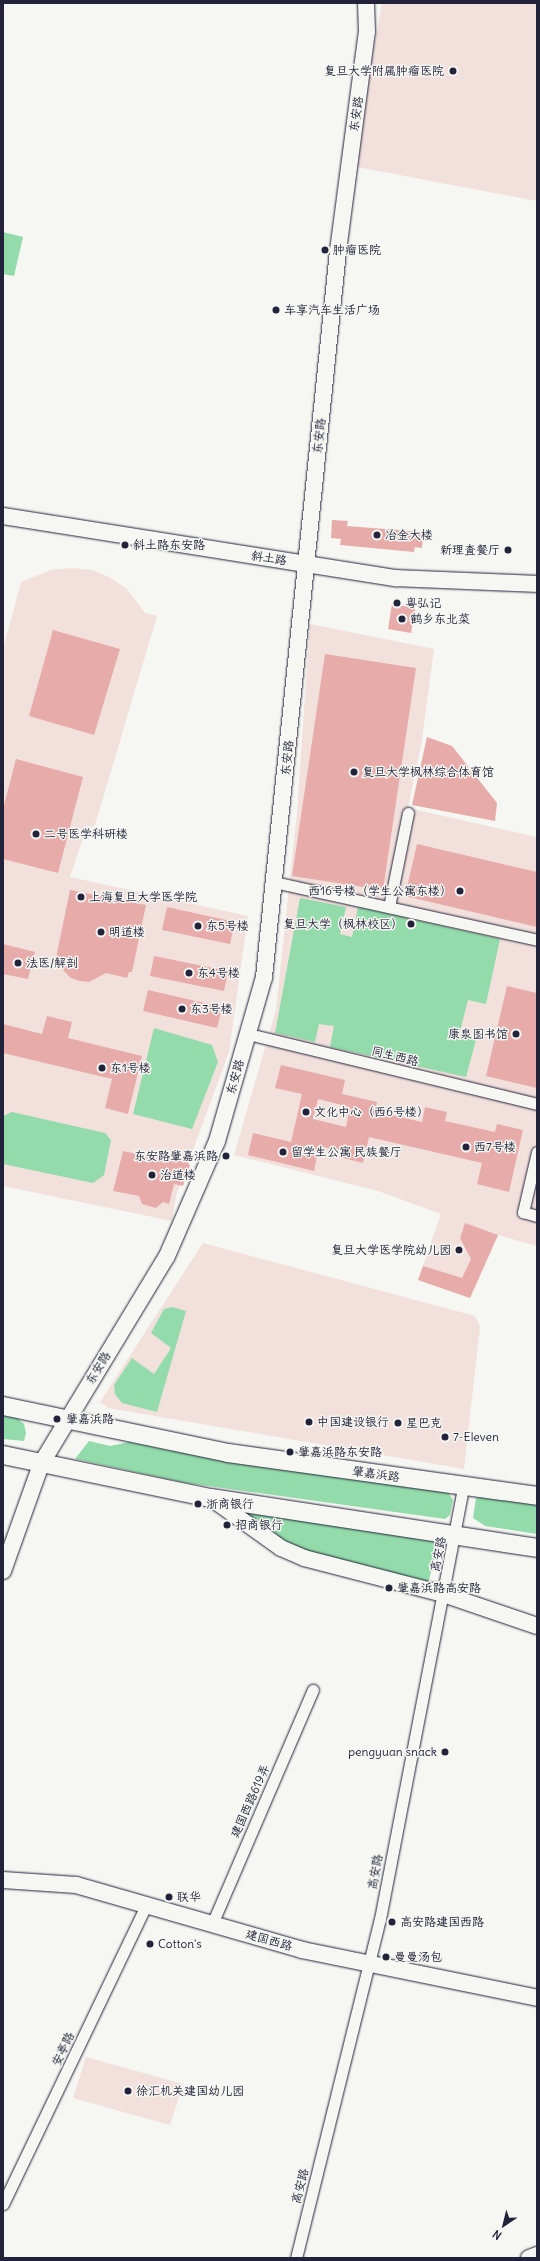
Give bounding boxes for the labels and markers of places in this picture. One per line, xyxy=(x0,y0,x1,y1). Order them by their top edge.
place label: 复旦大学附属肿瘤医院 xyxy=(324,64,444,78)
marker: 复旦大学附属肿瘤医院 xyxy=(447,65,459,77)
place label: 肿瘤医院 xyxy=(333,243,381,257)
marker: 肿瘤医院 xyxy=(320,245,330,255)
place label: 车享汽车生活广场 xyxy=(284,303,380,317)
marker: 车享汽车生活广场 xyxy=(271,305,281,315)
place label: 冶金大楼 xyxy=(385,528,433,542)
marker: 冶金大楼 xyxy=(372,530,382,540)
place label: 斜土路东安路 xyxy=(133,538,205,552)
marker: 斜土路东安路 xyxy=(120,540,130,550)
place label: 新理查餐厅 xyxy=(440,543,500,557)
marker: 新理查餐厅 xyxy=(503,545,513,555)
place label: 粤弘记 xyxy=(405,596,441,610)
marker: 粤弘记 xyxy=(392,598,402,608)
place label: 鹤乡东北菜 xyxy=(410,612,470,626)
marker: 鹤乡东北菜 xyxy=(397,614,407,624)
place label: 复旦大学枫林综合体育馆 xyxy=(362,765,494,779)
marker: 复旦大学枫林综合体育馆 xyxy=(349,767,359,777)
place label: 二号医学科研楼 xyxy=(44,827,128,841)
marker: 二号医学科研楼 xyxy=(31,829,41,839)
place label: 西16号楼（学生公寓东楼） xyxy=(308,884,452,898)
marker: 西16号楼（学生公寓东楼） xyxy=(455,886,465,896)
place label: 上海复旦大学医学院 xyxy=(89,890,197,904)
marker: 上海复旦大学医学院 xyxy=(76,892,86,902)
place label: 复旦大学（枫林校区） xyxy=(283,917,403,931)
place label: 东5号楼 xyxy=(206,919,249,933)
marker: 复旦大学（枫林校区） xyxy=(406,919,416,929)
marker: 东5号楼 xyxy=(193,921,203,931)
place label: 明道楼 xyxy=(109,925,145,939)
marker: 明道楼 xyxy=(96,927,106,937)
place label: 法医/解剖 xyxy=(26,956,78,970)
marker: 法医/解剖 xyxy=(13,958,23,968)
place label: 东4号楼 xyxy=(197,966,240,980)
marker: 东4号楼 xyxy=(184,968,194,978)
place label: 东3号楼 xyxy=(190,1002,233,1016)
marker: 东3号楼 xyxy=(177,1004,187,1014)
place label: 康泉图书馆 xyxy=(448,1027,508,1041)
marker: 康泉图书馆 xyxy=(511,1029,521,1039)
place label: 东1号楼 xyxy=(110,1061,151,1075)
marker: 东1号楼 xyxy=(97,1063,107,1073)
place label: 文化中心（西6号楼） xyxy=(314,1105,429,1119)
marker: 文化中心（西6号楼） xyxy=(301,1107,311,1117)
place label: 西7号楼 xyxy=(474,1140,516,1154)
marker: 西7号楼 xyxy=(461,1142,471,1152)
place label: 留学生公寓 民族餐厅 xyxy=(291,1145,402,1159)
marker: 留学生公寓 民族餐厅 xyxy=(278,1147,288,1157)
place label: 东安路肇嘉浜路 xyxy=(134,1149,218,1163)
marker: 东安路肇嘉浜路 xyxy=(221,1151,231,1161)
place label: 治道楼 xyxy=(160,1168,196,1182)
marker: 治道楼 xyxy=(147,1170,157,1180)
place label: 复旦大学医学院幼儿园 xyxy=(331,1243,451,1257)
marker: 复旦大学医学院幼儿园 xyxy=(454,1245,464,1255)
place label: 肇嘉浜路 xyxy=(66,1412,114,1426)
marker: 肇嘉浜路 xyxy=(51,1413,63,1425)
place label: 中国建设银行 xyxy=(317,1415,389,1429)
place label: 星巴克 xyxy=(406,1416,442,1430)
marker: 中国建设银行 xyxy=(304,1417,314,1427)
marker: 星巴克 xyxy=(393,1418,403,1428)
place label: 7-Eleven xyxy=(453,1430,499,1444)
marker: 7-Eleven xyxy=(440,1432,450,1442)
place label: 肇嘉浜路东安路 xyxy=(298,1445,382,1459)
marker: 肇嘉浜路东安路 xyxy=(285,1447,295,1457)
place label: 浙商银行 xyxy=(206,1497,254,1511)
marker: 浙商银行 xyxy=(193,1499,203,1509)
place label: 招商银行 xyxy=(235,1518,283,1532)
marker: 招商银行 xyxy=(222,1520,232,1530)
place label: 肇嘉浜路高安路 xyxy=(397,1581,481,1595)
marker: 肇嘉浜路高安路 xyxy=(384,1583,394,1593)
place label: pengyuan snack xyxy=(348,1745,437,1759)
marker: pengyuan snack xyxy=(440,1747,450,1757)
place label: 联华 xyxy=(177,1890,201,1904)
marker: 联华 xyxy=(164,1892,174,1902)
place label: 高安路建国西路 xyxy=(400,1915,484,1929)
marker: 高安路建国西路 xyxy=(387,1917,397,1927)
place label: Cotton's xyxy=(158,1937,202,1951)
marker: Cotton's xyxy=(145,1939,155,1949)
place label: 曼曼汤包 xyxy=(394,1950,442,1964)
marker: 曼曼汤包 xyxy=(381,1952,391,1962)
place label: 徐汇机关建国幼儿园 xyxy=(136,2084,244,2098)
marker: 徐汇机关建国幼儿园 xyxy=(123,2086,133,2096)

